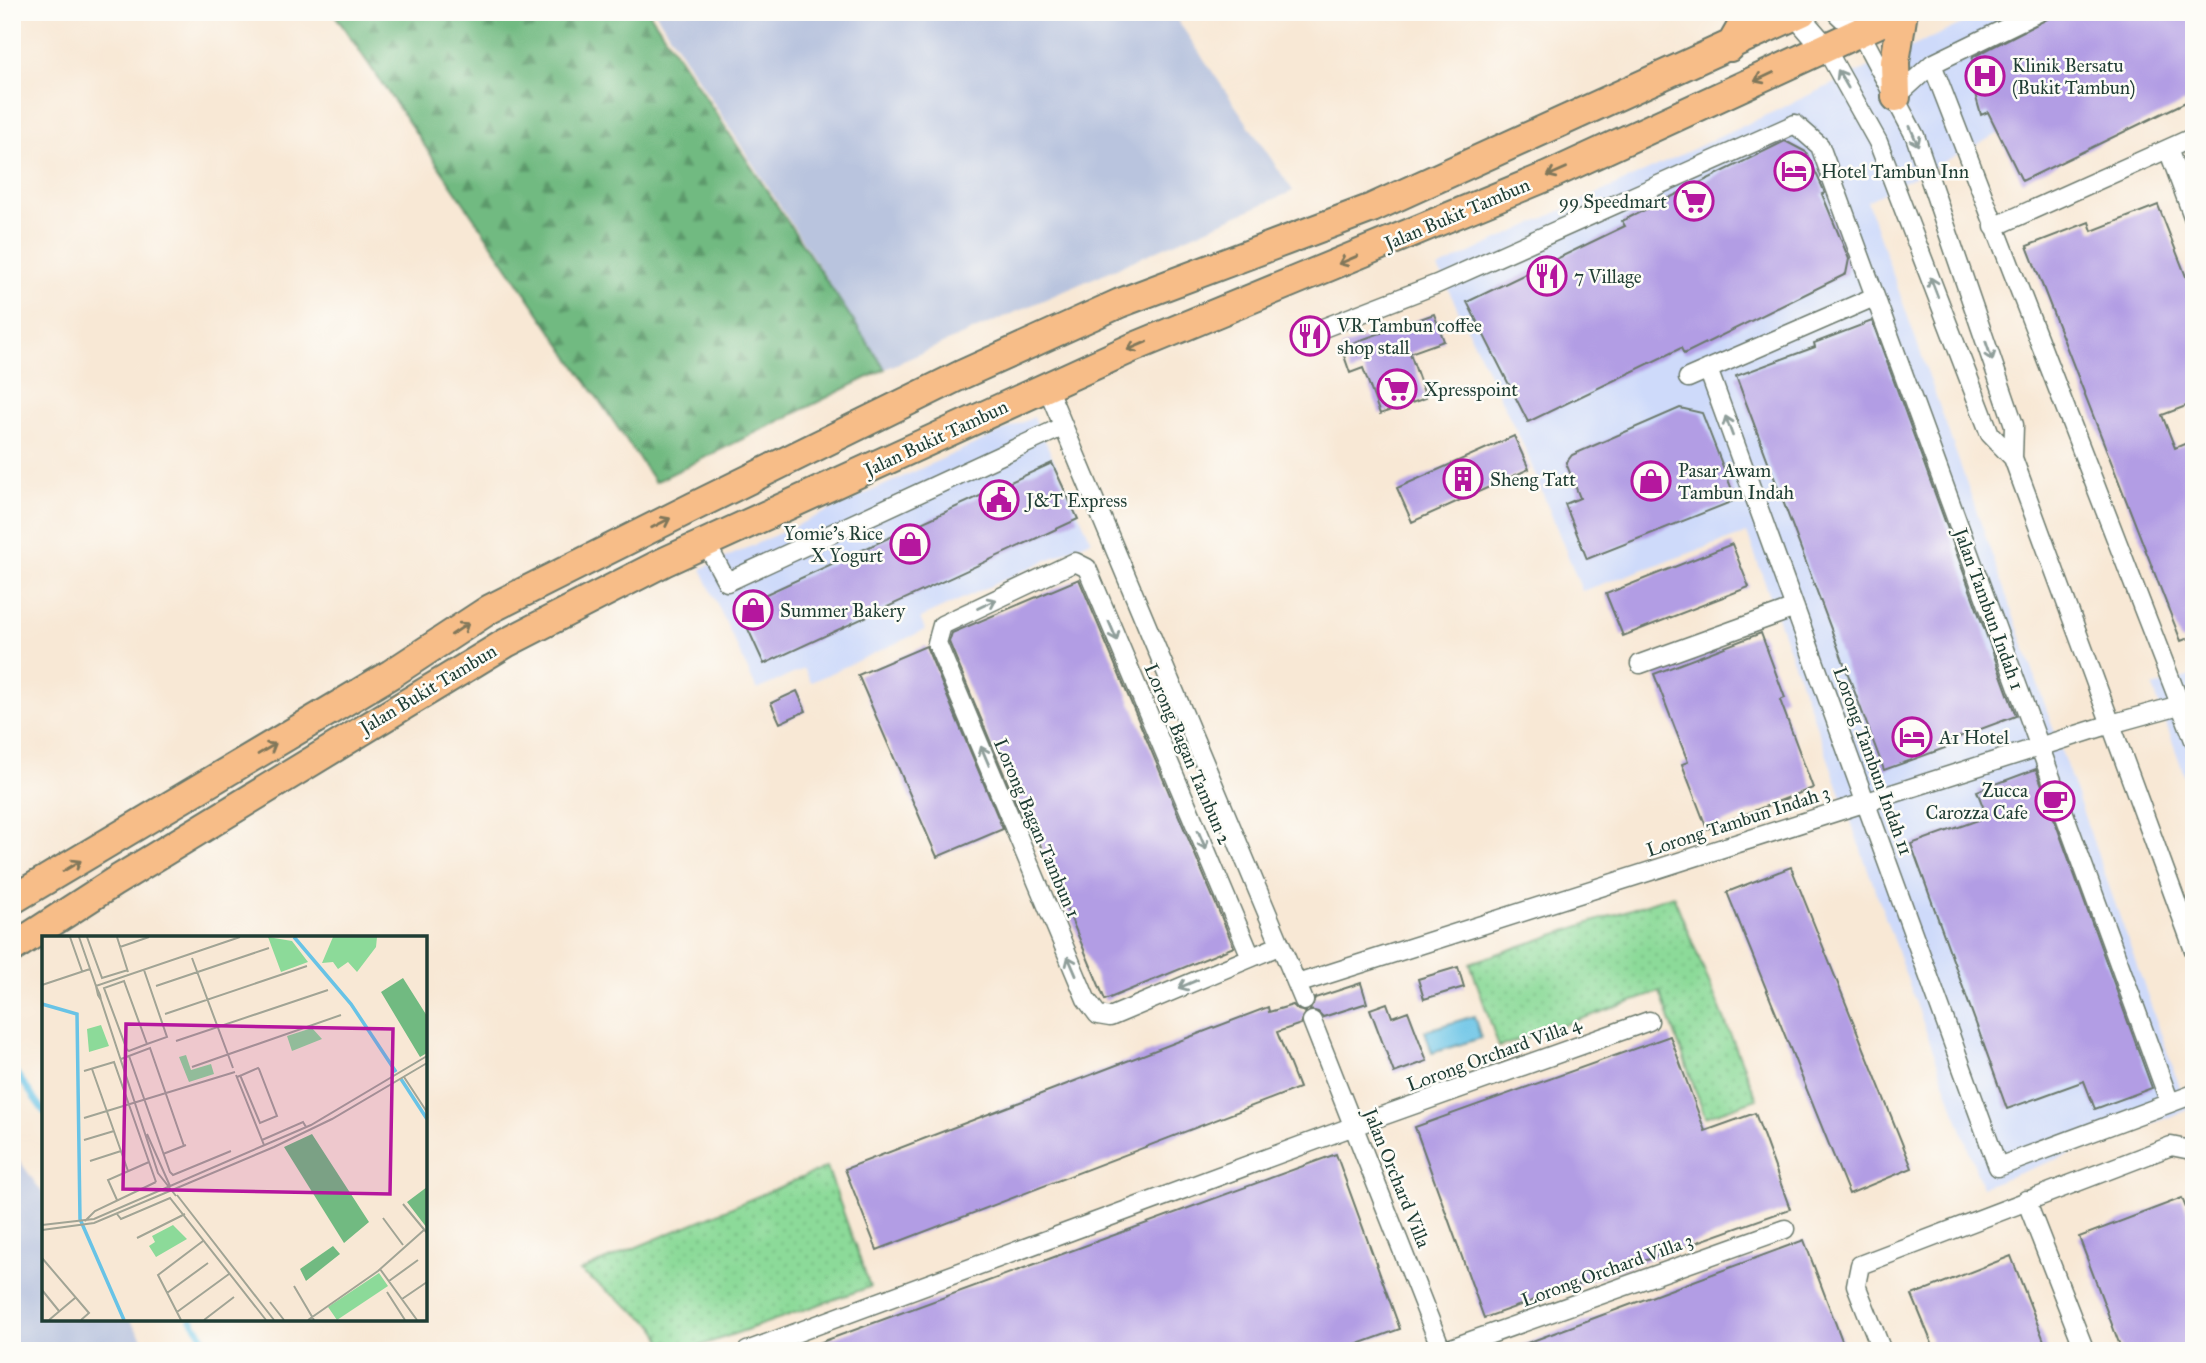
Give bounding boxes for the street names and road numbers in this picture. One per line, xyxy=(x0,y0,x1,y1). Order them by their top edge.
street label: Jalan Bukit Tambun xyxy=(1379,173,1533,257)
street label: Jalan Bukit Tambun xyxy=(859,395,1012,483)
street label: Jalan Tambun Indah 1 xyxy=(1947,523,2029,693)
street label: Jalan Bukit Tambun xyxy=(354,639,501,741)
street label: Lorong Bagan Tambun 2 xyxy=(1139,660,1237,849)
street label: Lorong Tambun Indah 11 xyxy=(1827,664,1918,859)
street label: Lorong Bagan Tambun 1 xyxy=(988,735,1085,921)
street label: Lorong Tambun Indah 3 xyxy=(1643,781,1833,862)
street label: Lorong Orchard Villa 4 xyxy=(1404,1012,1585,1097)
street label: Jalan Orchard Villa xyxy=(1357,1103,1436,1252)
street label: Lorong Orchard Villa 3 xyxy=(1518,1228,1696,1313)

